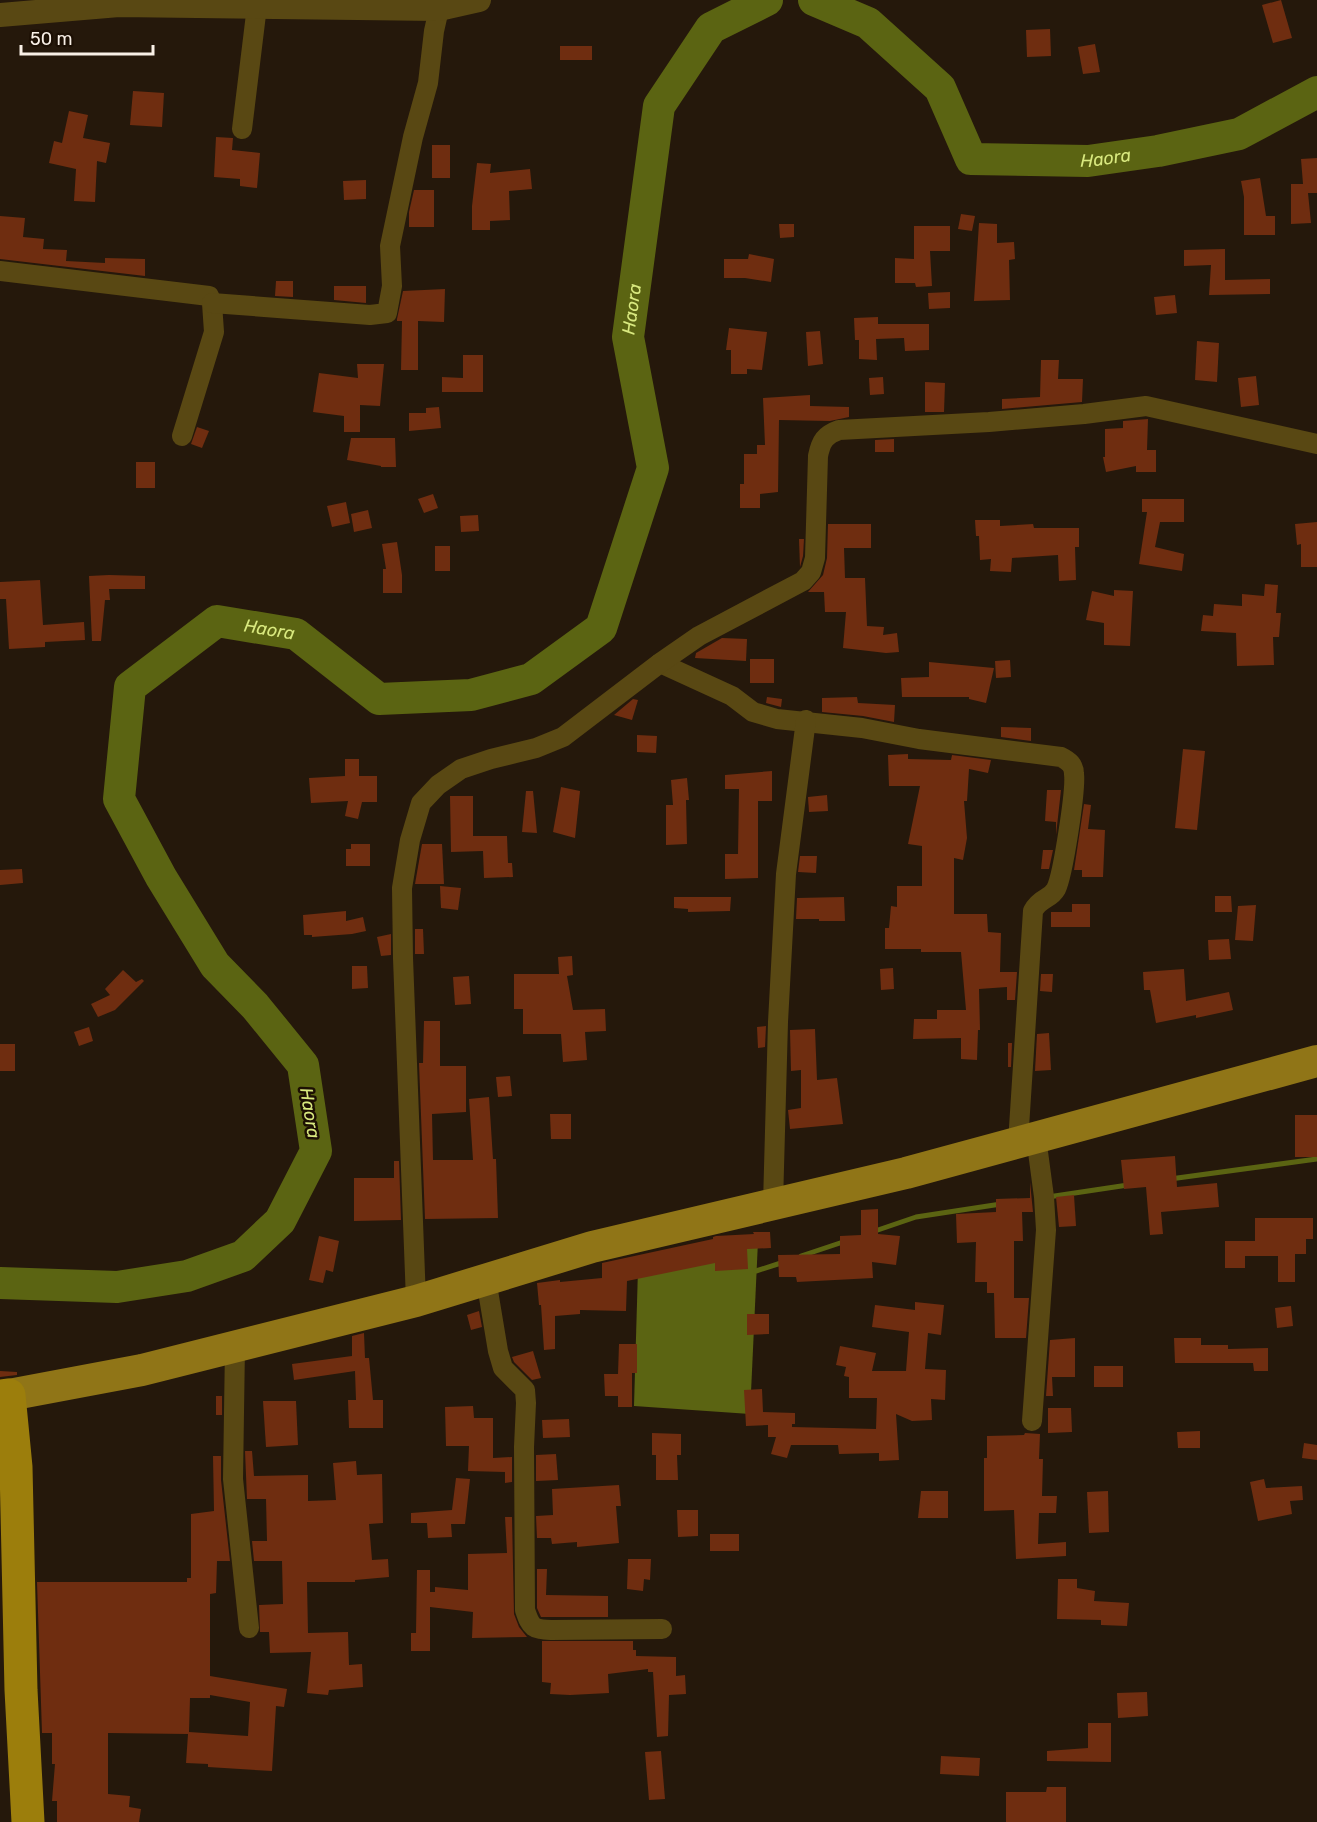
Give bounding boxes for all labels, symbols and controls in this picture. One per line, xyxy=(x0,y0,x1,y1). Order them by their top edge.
scale bar xyxy=(21,18,153,56)
text: 50 m xyxy=(30,28,73,50)
water label: Haora xyxy=(1080,144,1133,172)
water label: Haora xyxy=(617,282,646,336)
water label: Haora xyxy=(242,615,297,645)
water label: Haora xyxy=(295,1086,325,1140)

